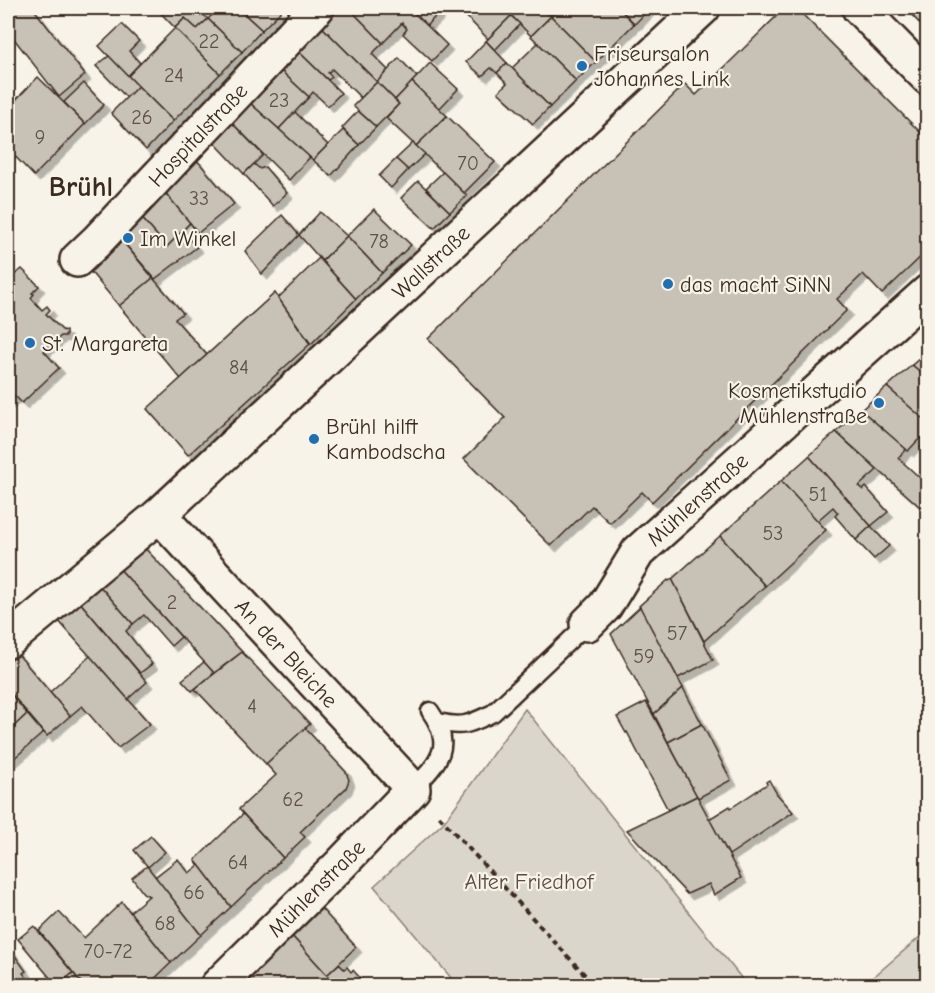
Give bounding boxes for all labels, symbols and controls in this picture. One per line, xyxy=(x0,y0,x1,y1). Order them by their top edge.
house number: 22 xyxy=(199,30,219,53)
place label: Friseursalon Johannes Link xyxy=(594,41,730,92)
marker: Friseursalon Johannes Link xyxy=(575,59,589,73)
house number: 24 xyxy=(164,64,184,87)
street label: Hospitalstraße xyxy=(143,78,253,192)
house number: 23 xyxy=(269,89,289,112)
house number: 26 xyxy=(131,106,153,129)
house number: 9 xyxy=(35,126,45,149)
house number: 70 xyxy=(457,152,479,175)
district label: Brühl xyxy=(49,171,113,203)
house number: 33 xyxy=(189,187,209,210)
street label: Wallstraße xyxy=(387,220,475,305)
place label: Im Winkel xyxy=(140,226,236,252)
house number: 78 xyxy=(369,230,389,253)
marker: Im Winkel xyxy=(121,231,135,245)
place label: das macht SiNN xyxy=(680,272,831,298)
marker: das macht SiNN xyxy=(661,277,675,291)
place label: St. Margareta xyxy=(42,331,168,357)
marker: St. Margareta xyxy=(23,336,37,350)
house number: 84 xyxy=(229,356,249,379)
place label: Kosmetikstudio Mühlenstraße xyxy=(728,378,867,429)
marker: Kosmetikstudio Mühlenstraße xyxy=(872,396,886,410)
place label: Brühl hilft Kambodscha xyxy=(326,414,446,465)
marker: Brühl hilft Kambodscha xyxy=(307,432,321,446)
street label: Mühlenstraße xyxy=(642,448,754,552)
house number: 51 xyxy=(809,483,827,506)
house number: 53 xyxy=(763,522,783,545)
house number: 2 xyxy=(167,591,177,614)
street label: An der Bleiche xyxy=(229,594,343,713)
house number: 57 xyxy=(667,622,688,645)
house number: 59 xyxy=(633,645,655,668)
house number: 4 xyxy=(247,695,257,718)
house number: 62 xyxy=(282,788,304,811)
street label: Mühlenstraße xyxy=(263,835,371,943)
house number: 64 xyxy=(228,851,248,874)
park label: Alter Friedhof xyxy=(465,869,595,895)
house number: 66 xyxy=(183,881,205,904)
house number: 68 xyxy=(154,912,176,935)
house number: 70-72 xyxy=(83,940,133,963)

